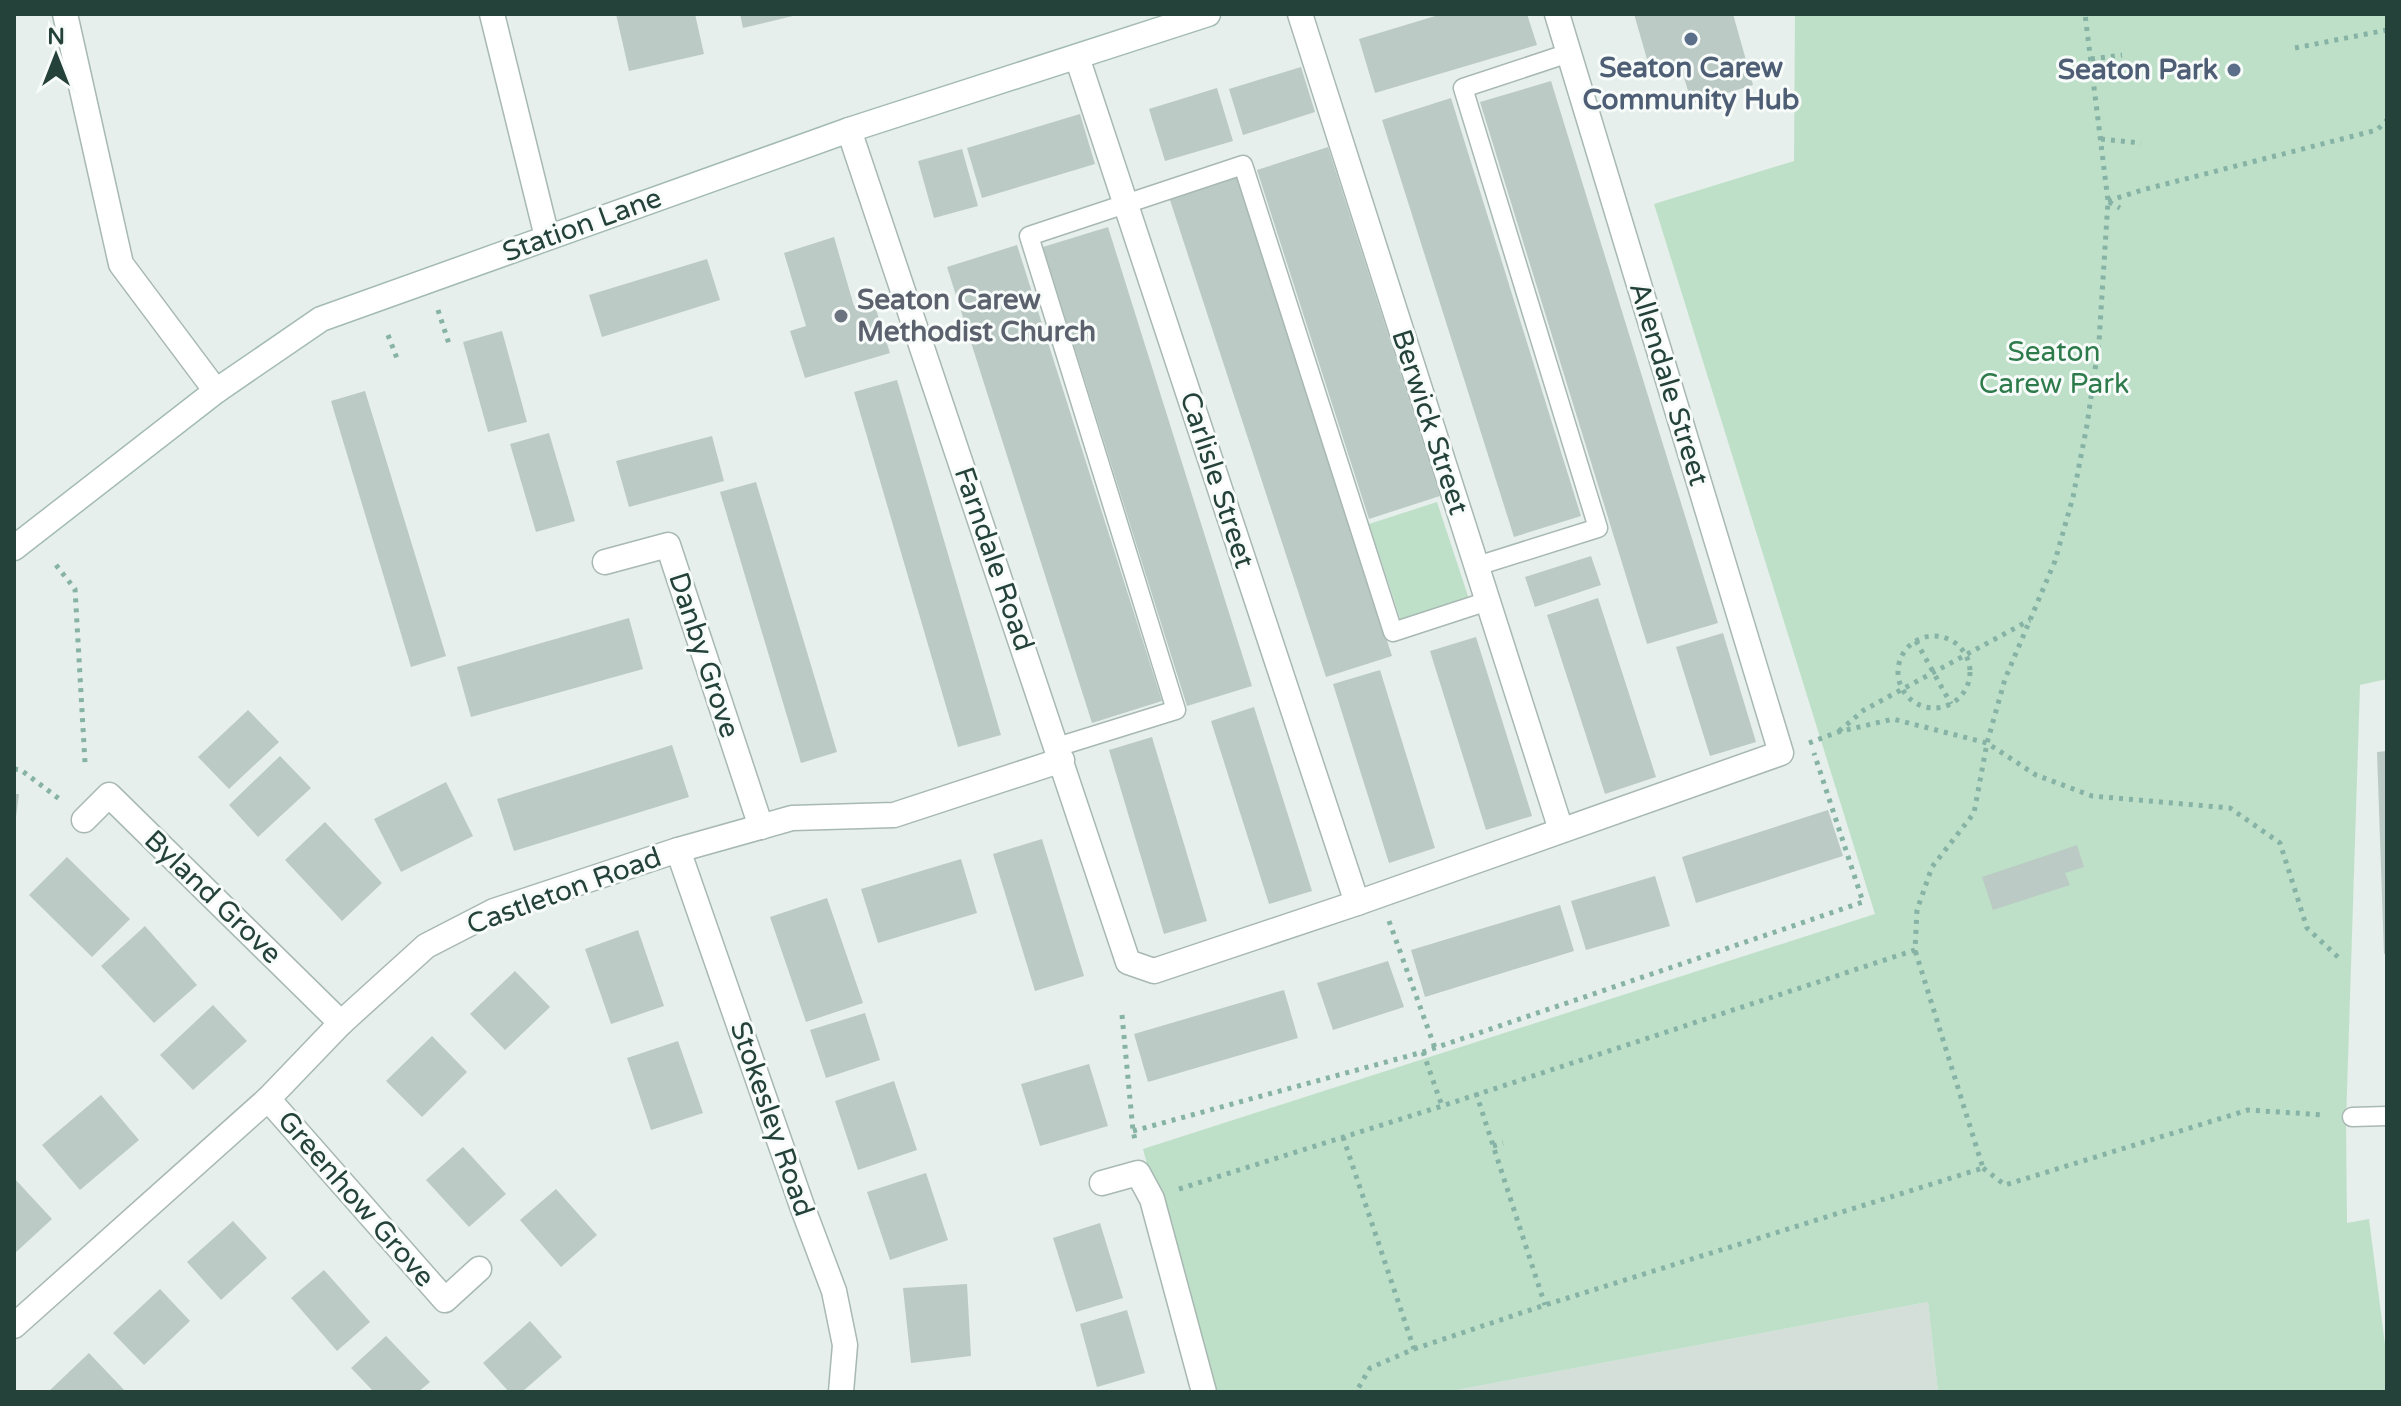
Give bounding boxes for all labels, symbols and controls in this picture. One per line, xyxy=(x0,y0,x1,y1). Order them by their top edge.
north arrow xyxy=(16,16,96,96)
text: N xyxy=(47,24,65,50)
marker: Seaton Carew Community Hub xyxy=(1682,30,1700,48)
place label: Seaton Carew Community Hub xyxy=(1583,51,1799,117)
place label: Seaton Park xyxy=(2058,53,2218,87)
marker: Seaton Park xyxy=(2225,61,2243,79)
street label: Station Lane xyxy=(498,181,666,269)
street label: Allendale Street xyxy=(1622,278,1716,490)
place label: Seaton Carew Methodist Church xyxy=(857,283,1096,349)
marker: Seaton Carew Methodist Church xyxy=(832,307,850,325)
street label: Berwick Street xyxy=(1384,325,1476,519)
park label: Seaton Carew Park xyxy=(1979,335,2129,401)
street label: Carlisle Street xyxy=(1172,388,1262,573)
street label: Farndale Road xyxy=(947,463,1041,655)
street label: Danby Grove xyxy=(661,568,747,742)
street label: Byland Grove xyxy=(137,823,289,971)
street label: Castleton Road xyxy=(462,840,666,942)
street label: Stokesley Road xyxy=(723,1017,821,1221)
street label: Greenhow Grove xyxy=(270,1104,442,1294)

